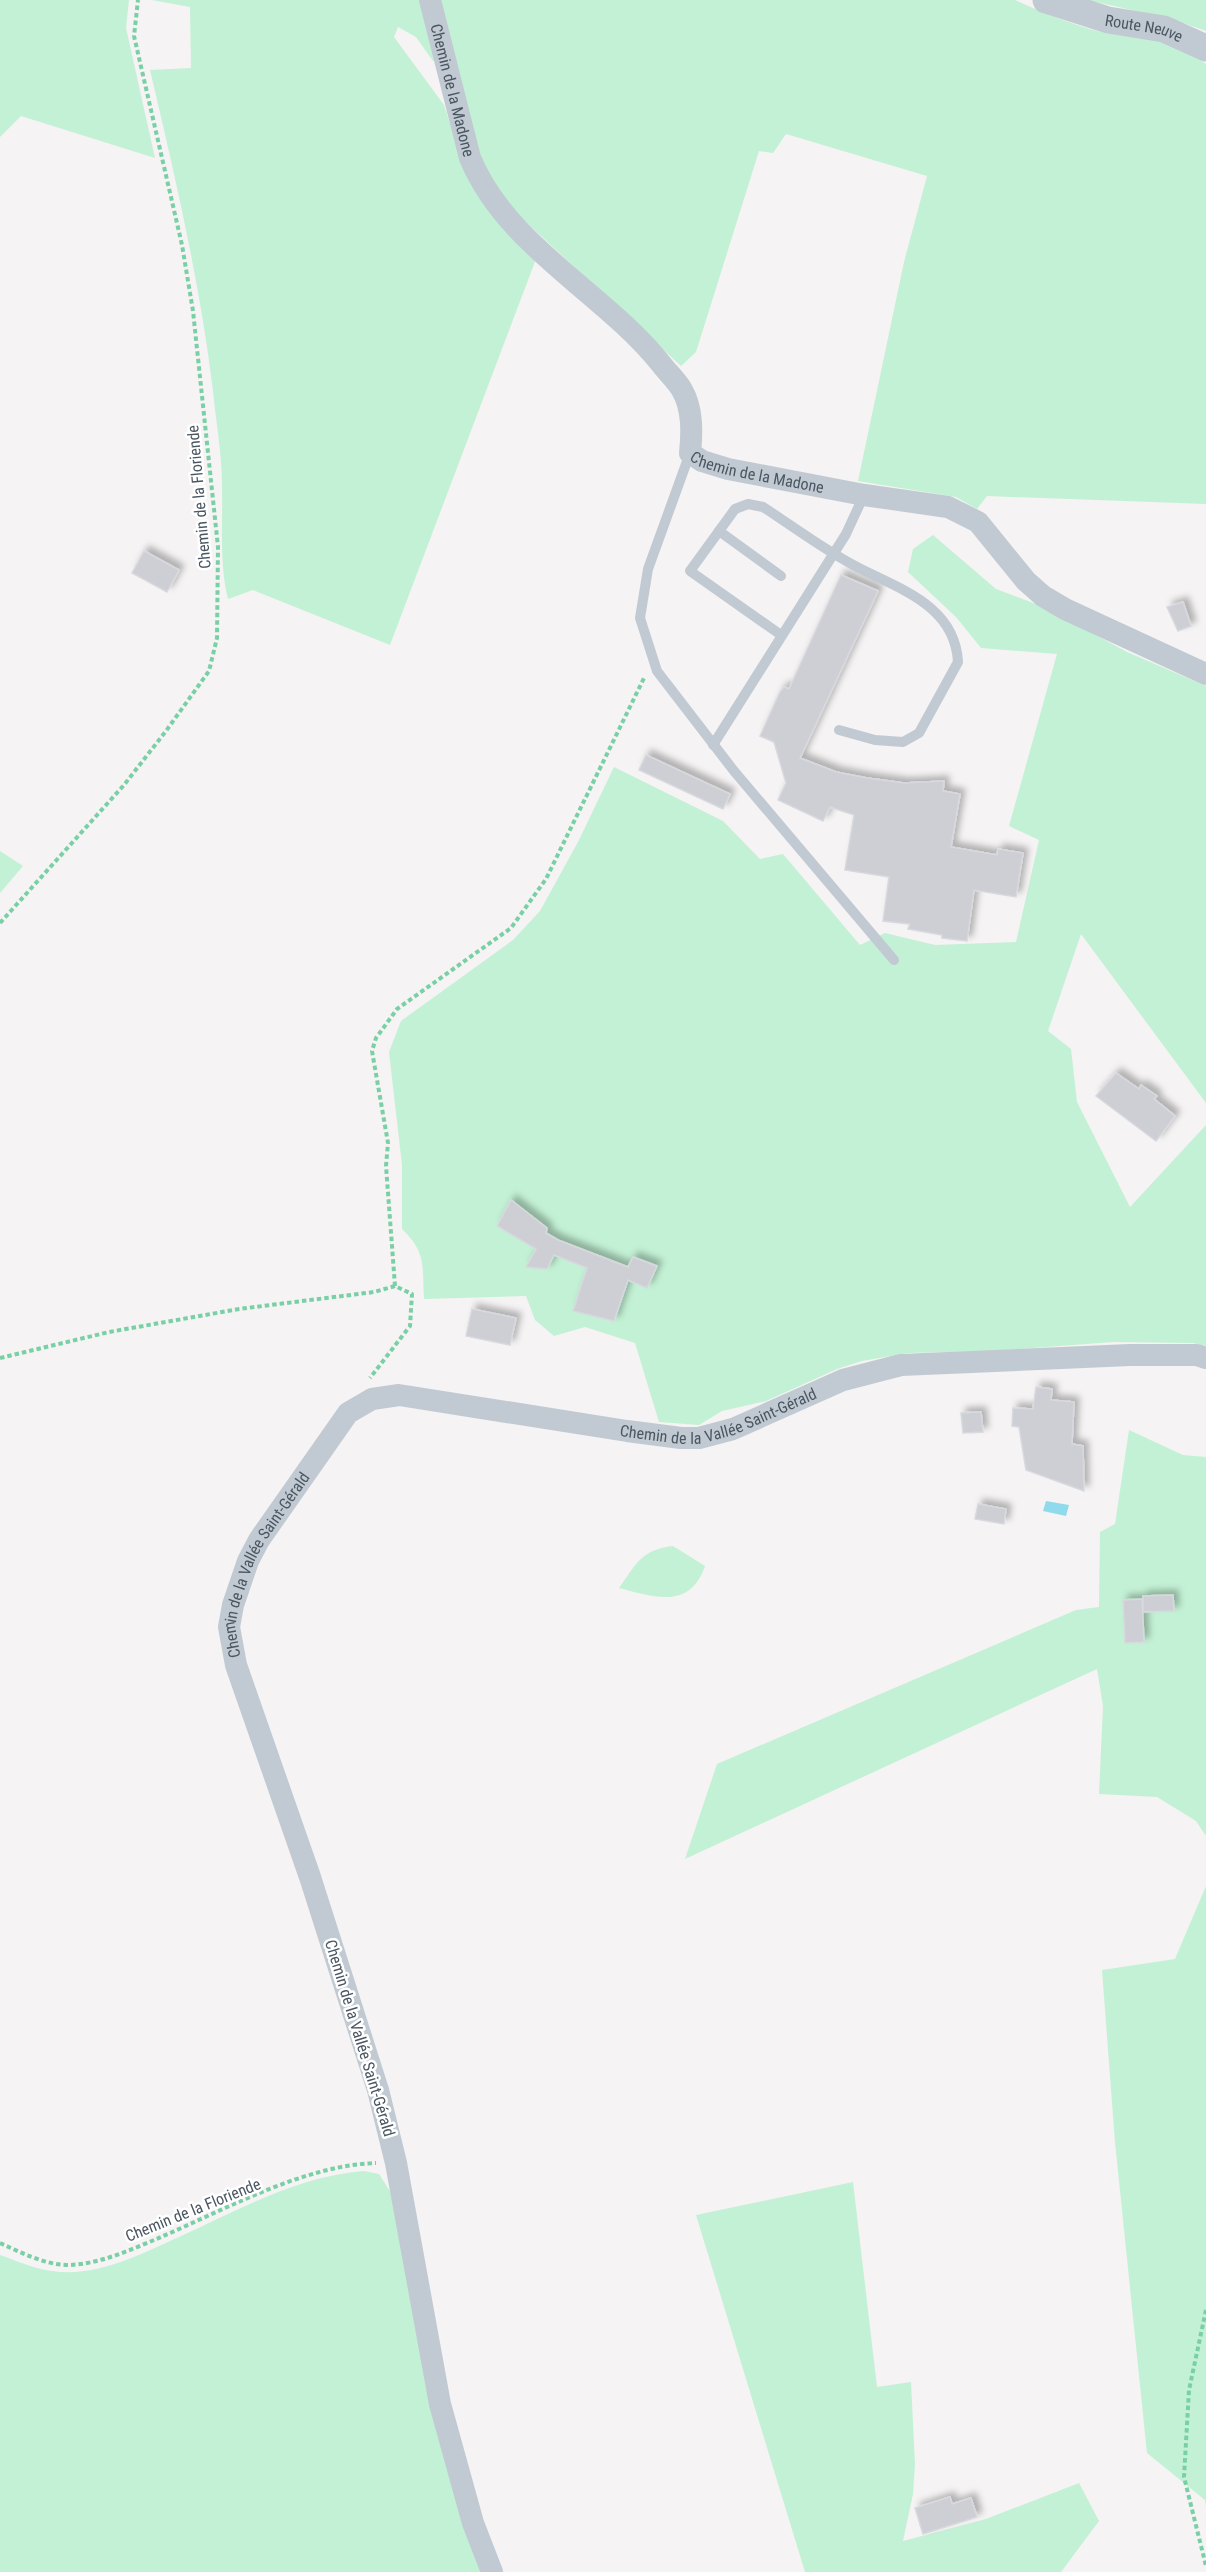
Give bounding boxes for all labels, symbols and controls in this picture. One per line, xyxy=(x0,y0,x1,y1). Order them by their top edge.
street label: Route Neuve xyxy=(1104,10,1186,46)
street label: Chemin de la Madone xyxy=(427,22,479,159)
street label: Chemin de la Floriende xyxy=(183,424,215,570)
street label: Chemin de la Madone xyxy=(687,447,826,497)
street label: Chemin de la Vallée Saint-Gérald xyxy=(619,1384,819,1448)
street label: Chemin de la Vallée Saint-Gérald xyxy=(219,1468,313,1660)
street label: Chemin de la Vallée Saint-Gérald xyxy=(321,1937,399,2139)
street label: Chemin de la Floriende xyxy=(123,2174,263,2246)

